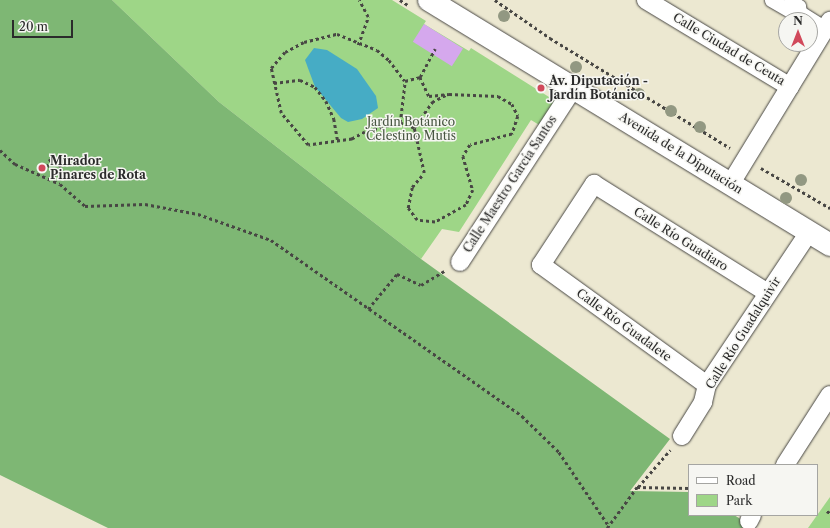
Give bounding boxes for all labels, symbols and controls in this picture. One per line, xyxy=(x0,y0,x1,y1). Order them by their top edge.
street label: Calle Ciudad de Ceuta xyxy=(670,10,788,88)
scale bar xyxy=(14,12,75,38)
north arrow xyxy=(778,12,818,52)
text: N xyxy=(793,14,803,28)
text: 20 m xyxy=(19,19,48,34)
place label: Av. Diputación - Jardín Botánico xyxy=(549,74,648,102)
marker: Av. Diputación - Jardín Botánico xyxy=(536,83,546,93)
street label: Avenida de la Diputación xyxy=(617,109,745,197)
street label: Calle Maestro García Santos xyxy=(460,113,560,255)
park label: Jardín Botánico Celestino Mutis xyxy=(366,115,456,143)
place label: Mirador Pinares de Rota xyxy=(50,154,146,182)
marker: Mirador Pinares de Rota xyxy=(37,163,47,173)
street label: Calle Río Guadiaro xyxy=(631,204,731,274)
street label: Calle Río Guadalquivir xyxy=(703,274,783,392)
street label: Calle Río Guadalete xyxy=(574,286,674,364)
legend xyxy=(688,464,818,516)
text: Road xyxy=(726,473,756,488)
text: Park xyxy=(726,493,752,508)

